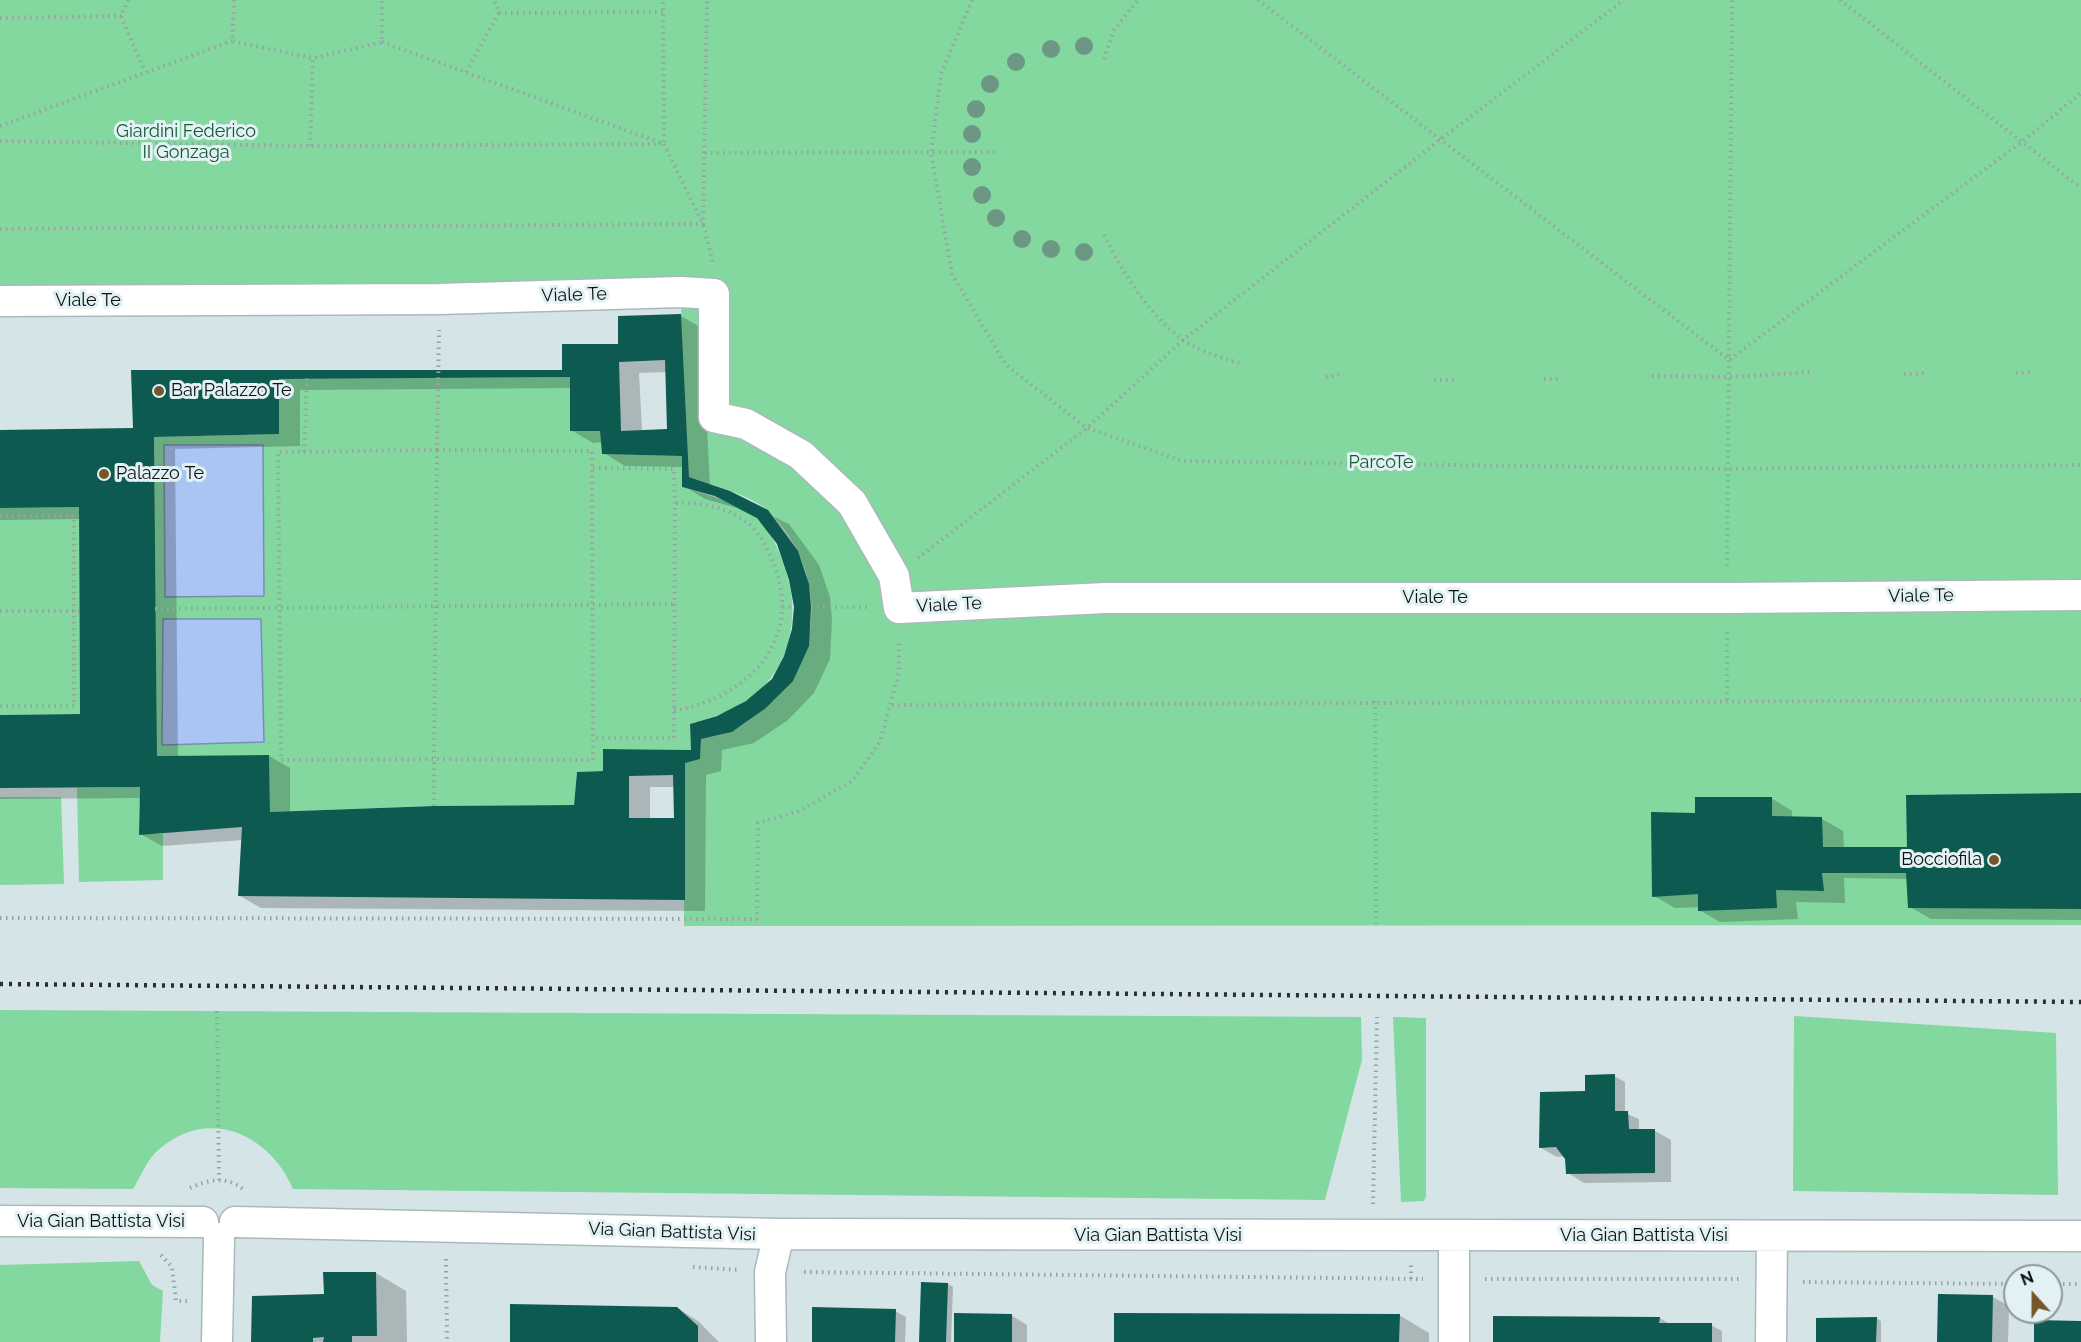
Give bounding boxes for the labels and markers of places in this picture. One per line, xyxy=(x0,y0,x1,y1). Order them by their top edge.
place label: Bar Palazzo Te xyxy=(171,380,292,402)
marker: Bar Palazzo Te xyxy=(152,384,166,398)
place label: Palazzo Te xyxy=(116,463,204,485)
marker: Palazzo Te xyxy=(97,467,111,481)
place label: Bocciofila xyxy=(1901,849,1982,871)
marker: Bocciofila xyxy=(1987,853,2001,867)

